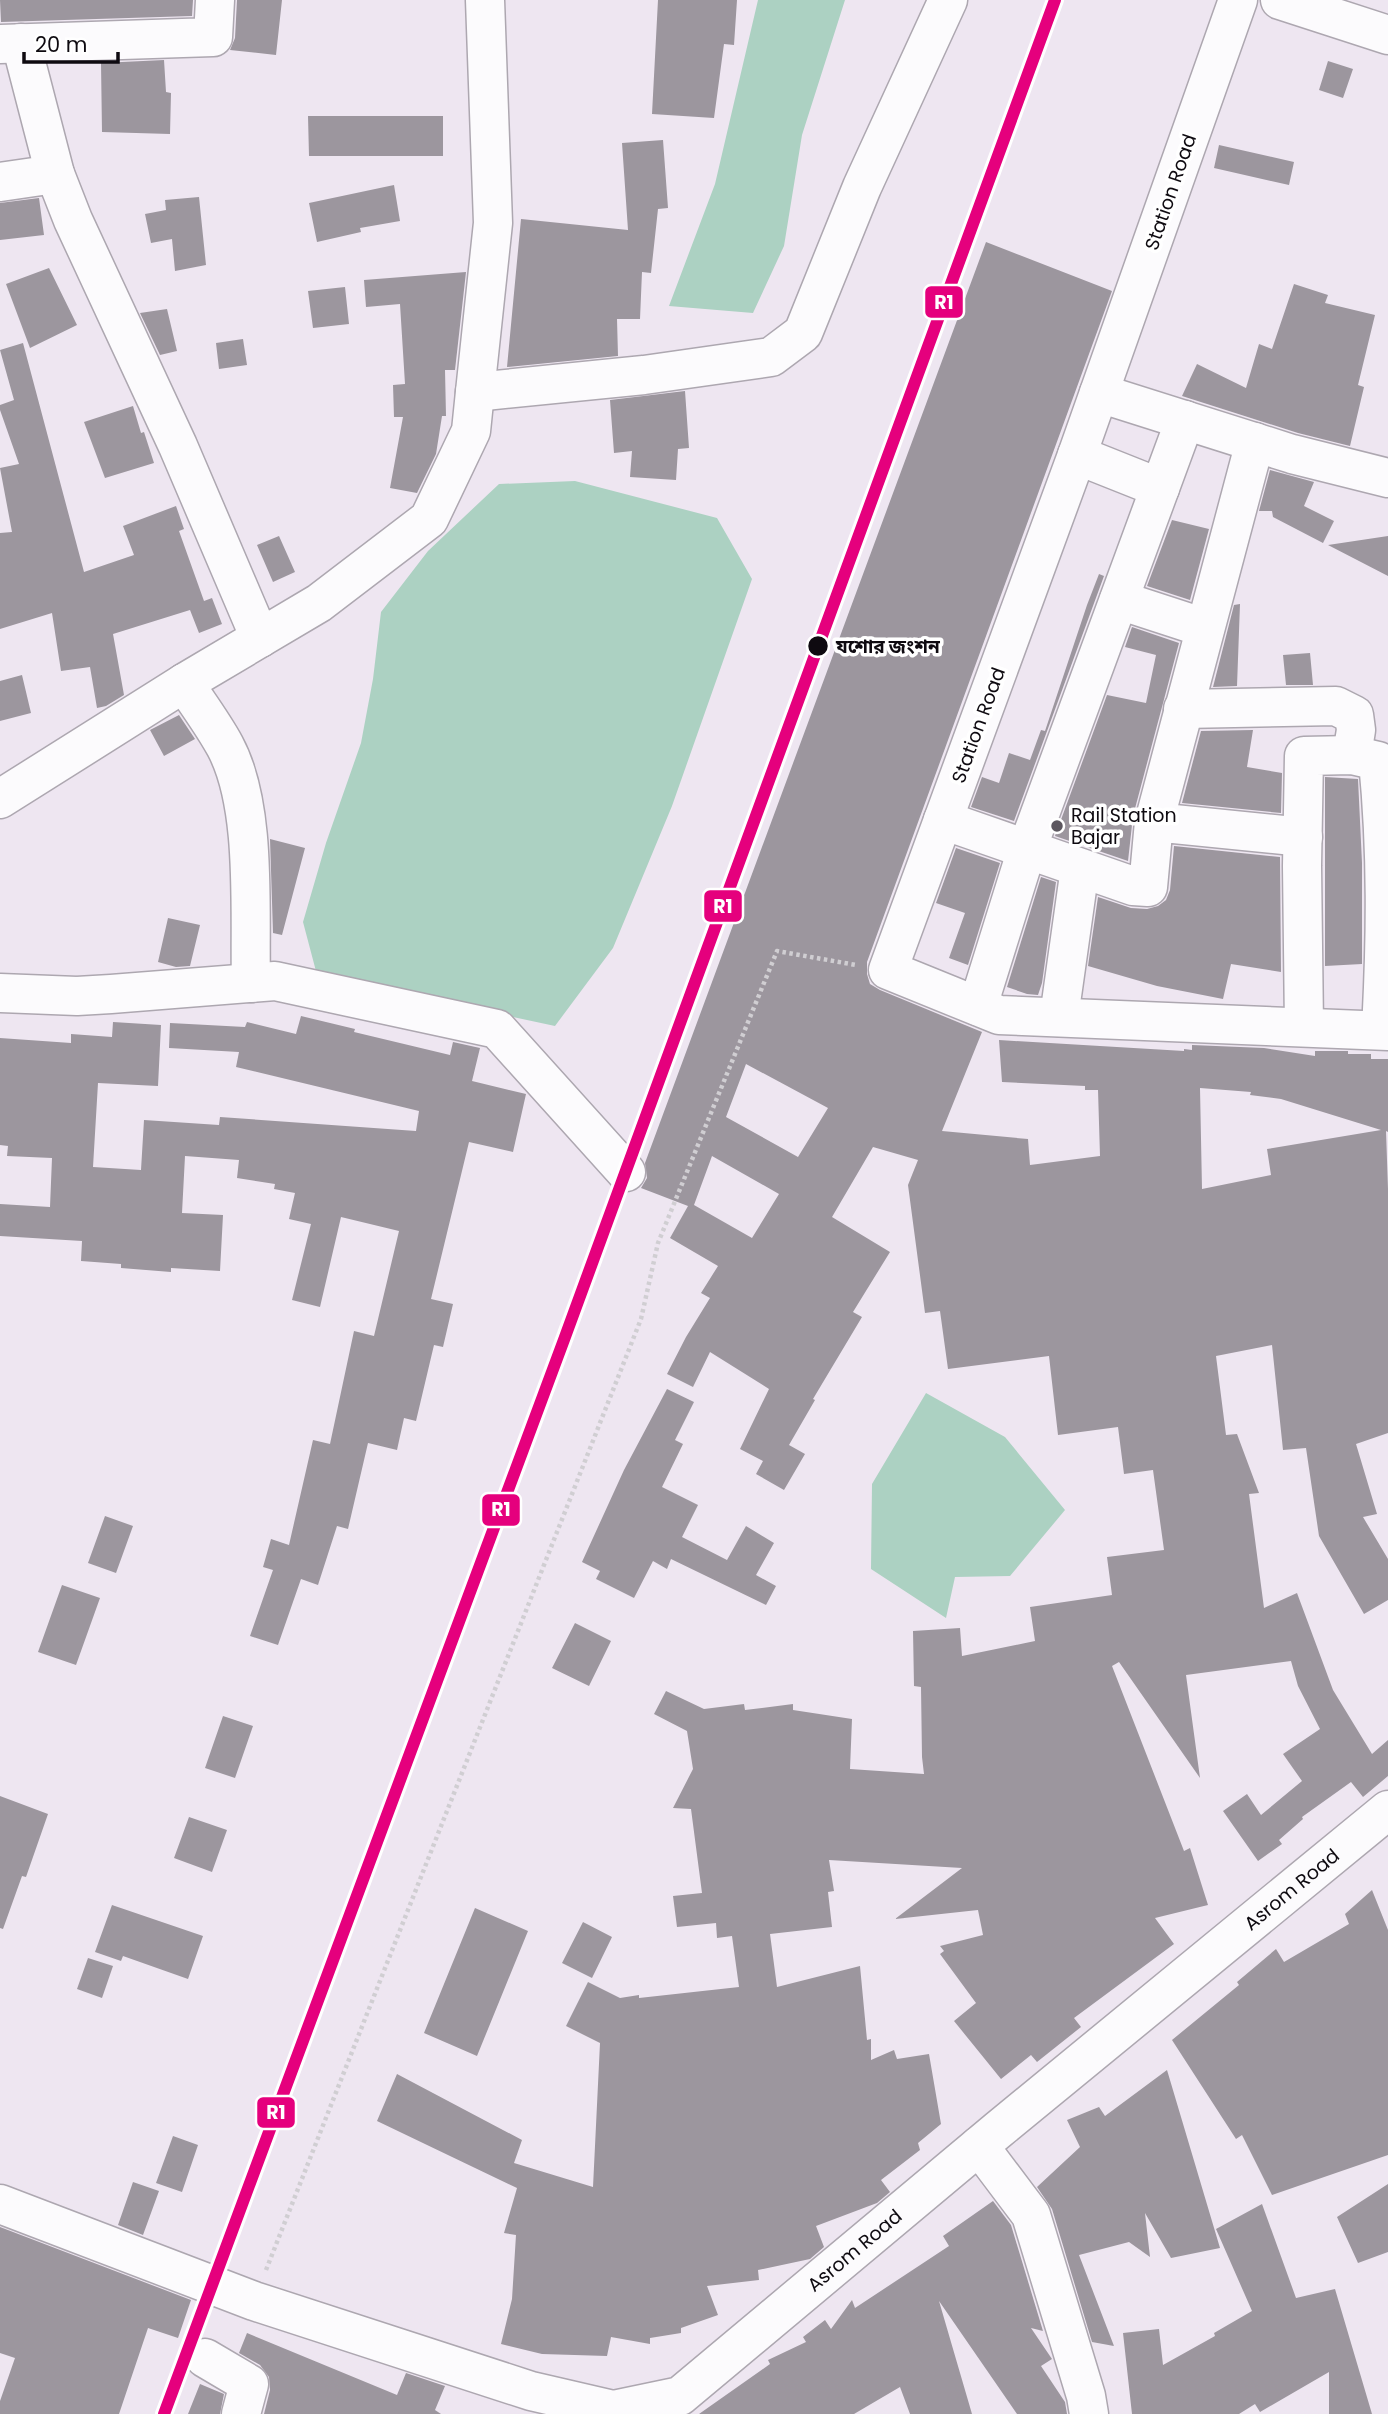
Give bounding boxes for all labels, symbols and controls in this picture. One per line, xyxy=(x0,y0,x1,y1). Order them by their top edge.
scale bar xyxy=(24,21,119,65)
text: 20 m xyxy=(35,30,88,59)
street label: Station Road xyxy=(1138,130,1203,254)
line badge: R1 xyxy=(924,285,964,319)
text: R1 xyxy=(934,289,954,316)
place label: যশোর জংশন xyxy=(835,633,941,660)
marker: যশোর জংশন xyxy=(806,634,830,658)
street label: Station Road xyxy=(945,664,1012,787)
place label: Rail Station Bajar xyxy=(1071,802,1177,851)
marker: Rail Station Bajar xyxy=(1049,818,1065,834)
line badge: R1 xyxy=(703,889,743,923)
text: R1 xyxy=(713,893,733,920)
line badge: R1 xyxy=(481,1493,521,1527)
text: R1 xyxy=(491,1496,511,1523)
street label: Asrom Road xyxy=(1238,1842,1345,1937)
line badge: R1 xyxy=(256,2096,296,2129)
text: R1 xyxy=(266,2099,286,2126)
street label: Asrom Road xyxy=(801,2203,908,2298)

